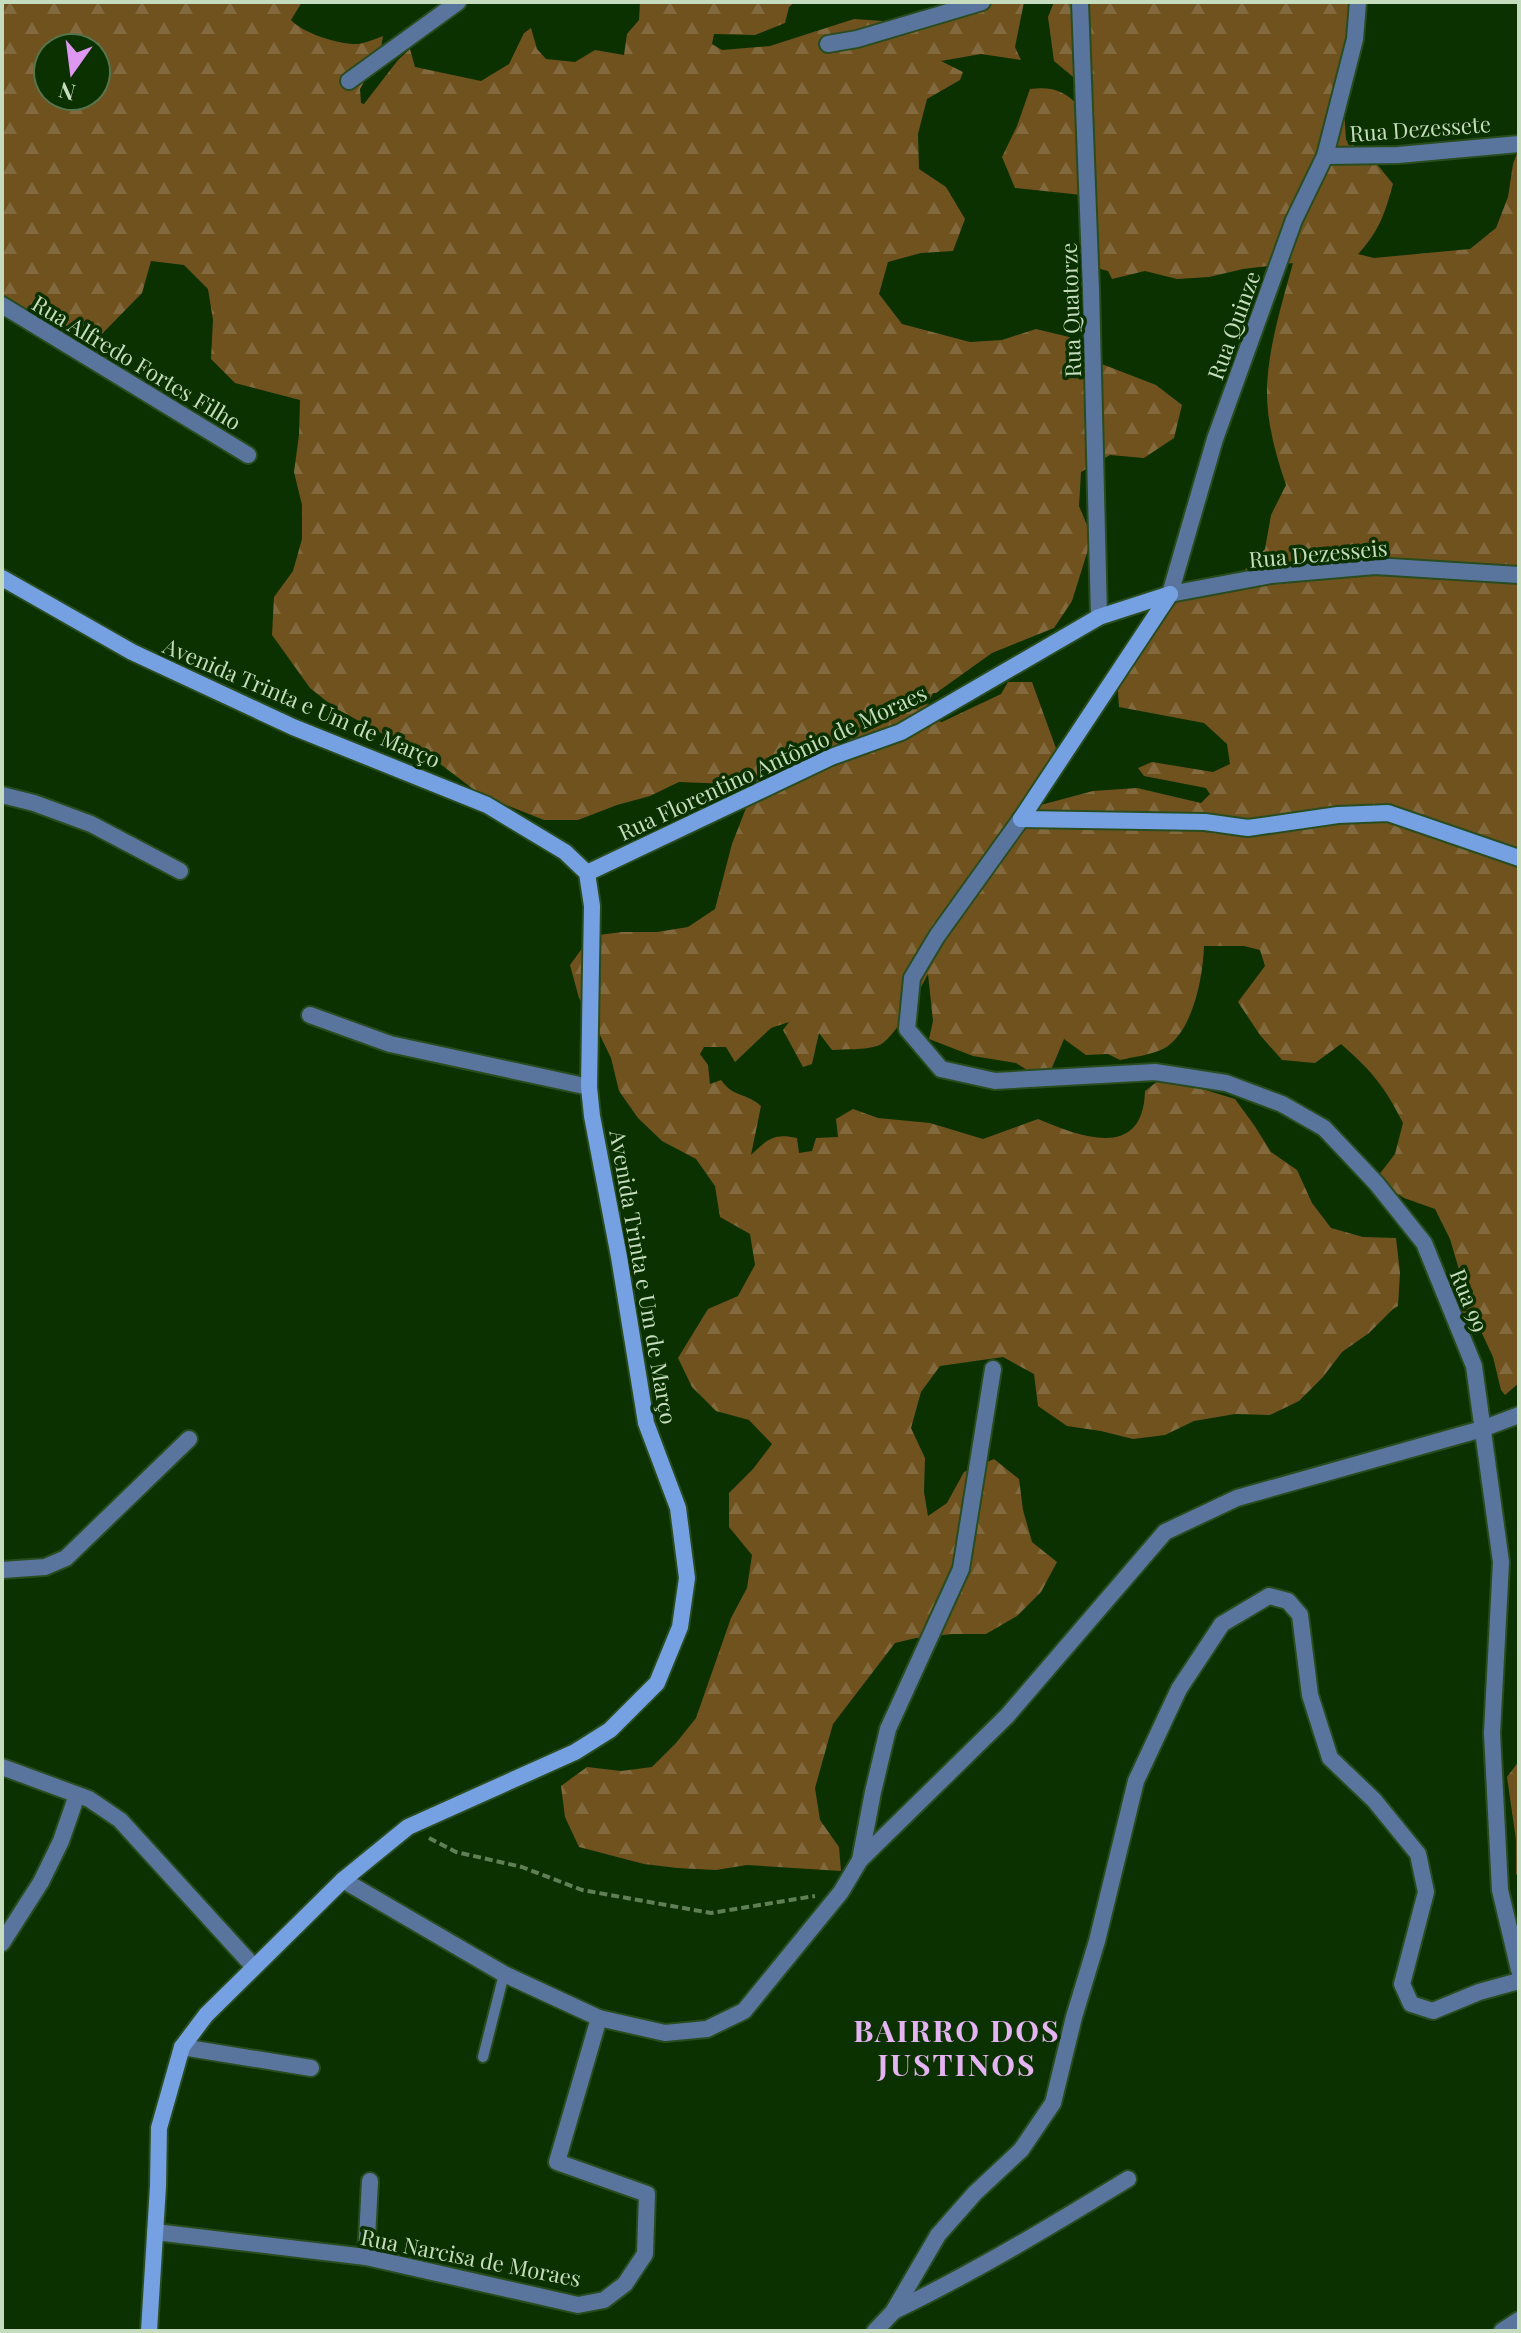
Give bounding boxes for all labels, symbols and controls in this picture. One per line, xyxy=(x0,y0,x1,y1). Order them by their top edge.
north arrow xyxy=(32,32,112,112)
text: N xyxy=(55,76,78,109)
street label: Rua Dezessete xyxy=(1348,108,1492,148)
street label: Rua Quatorze xyxy=(1053,242,1087,378)
street label: Rua Quinze xyxy=(1199,267,1267,383)
street label: Rua Alfredo Fortes Filho xyxy=(27,288,247,436)
street label: Rua Dezesseis xyxy=(1247,532,1389,574)
street label: Avenida Trinta e Um de Março xyxy=(158,630,445,774)
street label: Rua Florentino Antônio de Moraes xyxy=(613,677,931,847)
street label: Avenida Trinta e Um de Março xyxy=(603,1127,685,1427)
street label: Rua 99 xyxy=(1444,1264,1496,1336)
district label: BAIRRO DOS JUSTINOS xyxy=(853,2010,1061,2084)
street label: Rua Narcisa de Moraes xyxy=(358,2221,584,2293)

